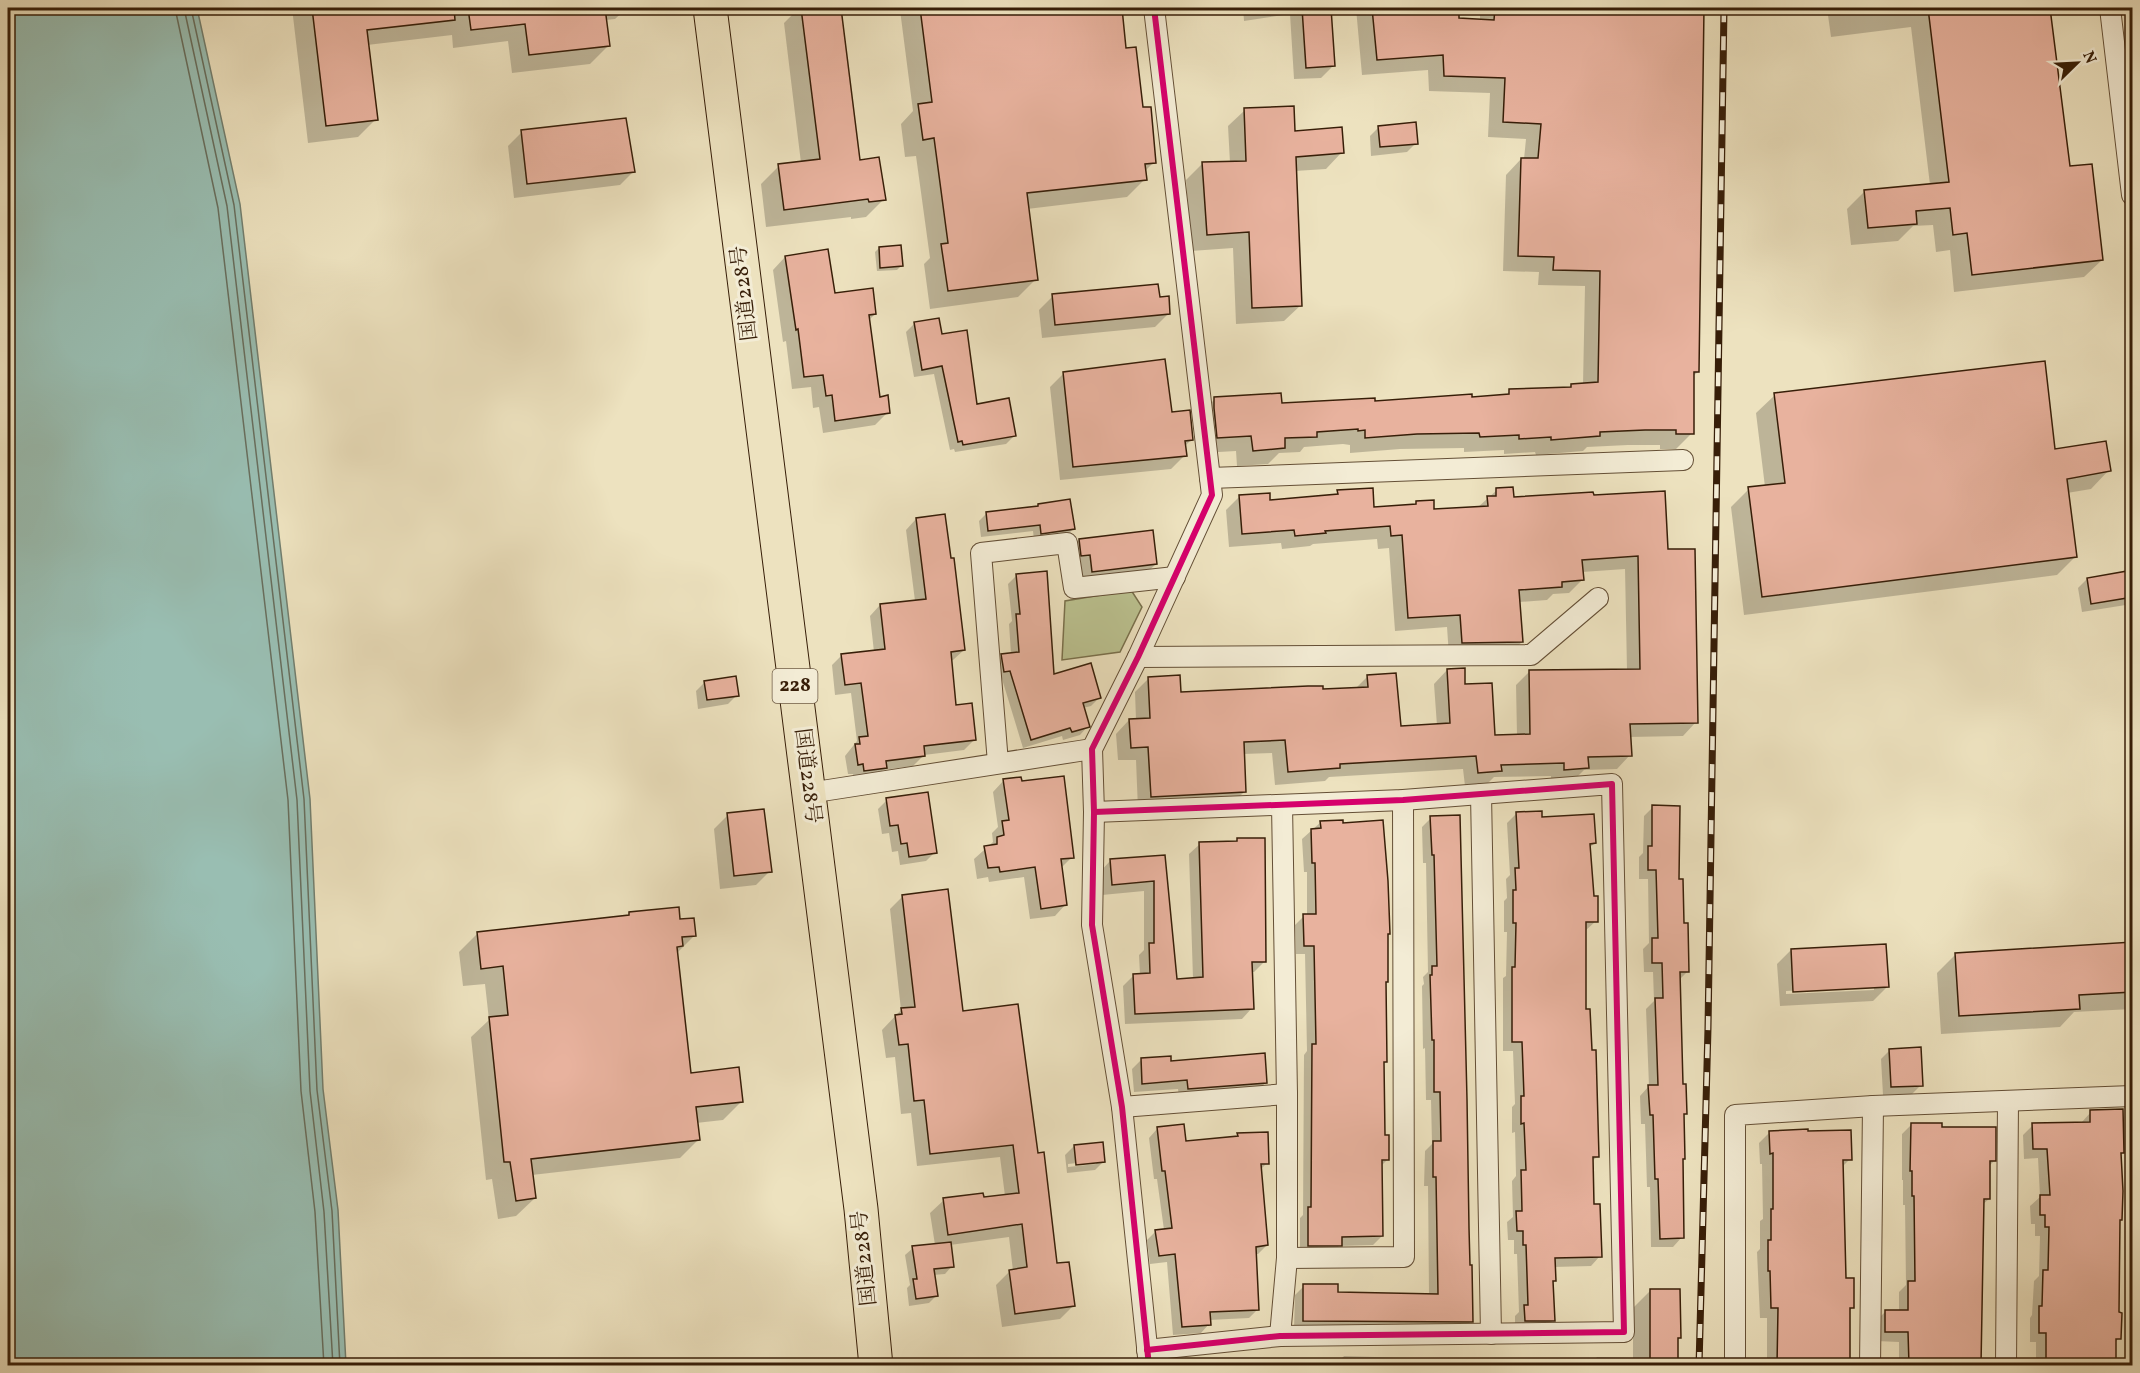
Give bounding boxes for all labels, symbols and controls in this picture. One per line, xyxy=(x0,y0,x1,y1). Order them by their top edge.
north arrow xyxy=(2047,33,2107,93)
text: N xyxy=(2076,48,2101,68)
street label: 国道228号 xyxy=(725,243,765,343)
road number: 228 xyxy=(772,669,818,703)
street label: 国道228号 xyxy=(787,726,827,826)
street label: 国道228号 xyxy=(846,1209,884,1307)

